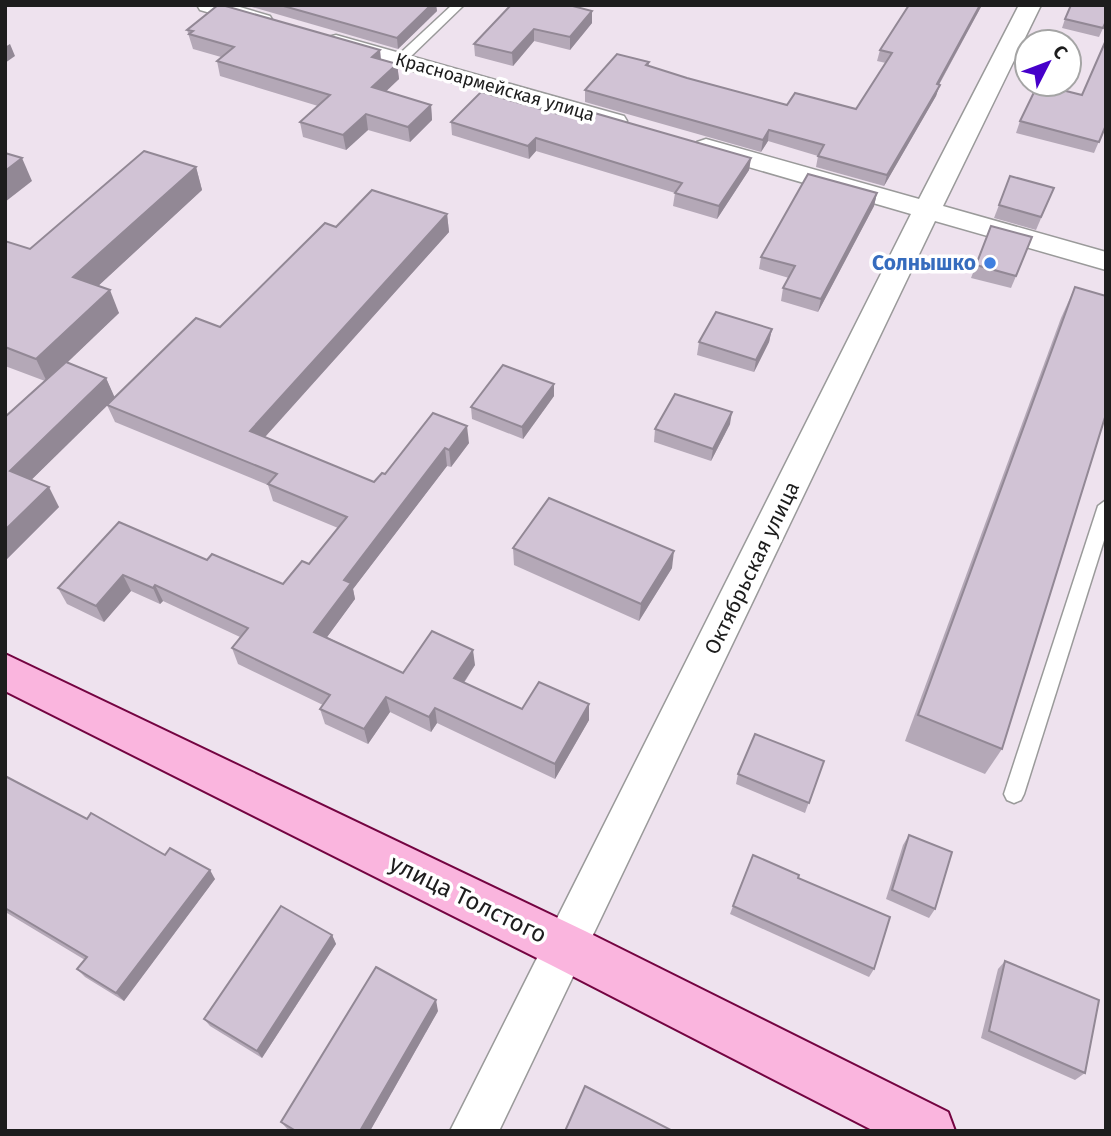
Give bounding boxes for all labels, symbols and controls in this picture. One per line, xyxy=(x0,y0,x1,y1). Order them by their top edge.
north arrow xyxy=(1013,28,1083,98)
text: С xyxy=(1048,40,1073,64)
street label: Красноармейская улица xyxy=(393,48,597,126)
place label: Солнышко xyxy=(872,250,976,276)
marker: Солнышко xyxy=(982,255,998,271)
street label: Октябрьская улица xyxy=(699,477,805,659)
street label: улица Толстого xyxy=(385,849,551,949)

